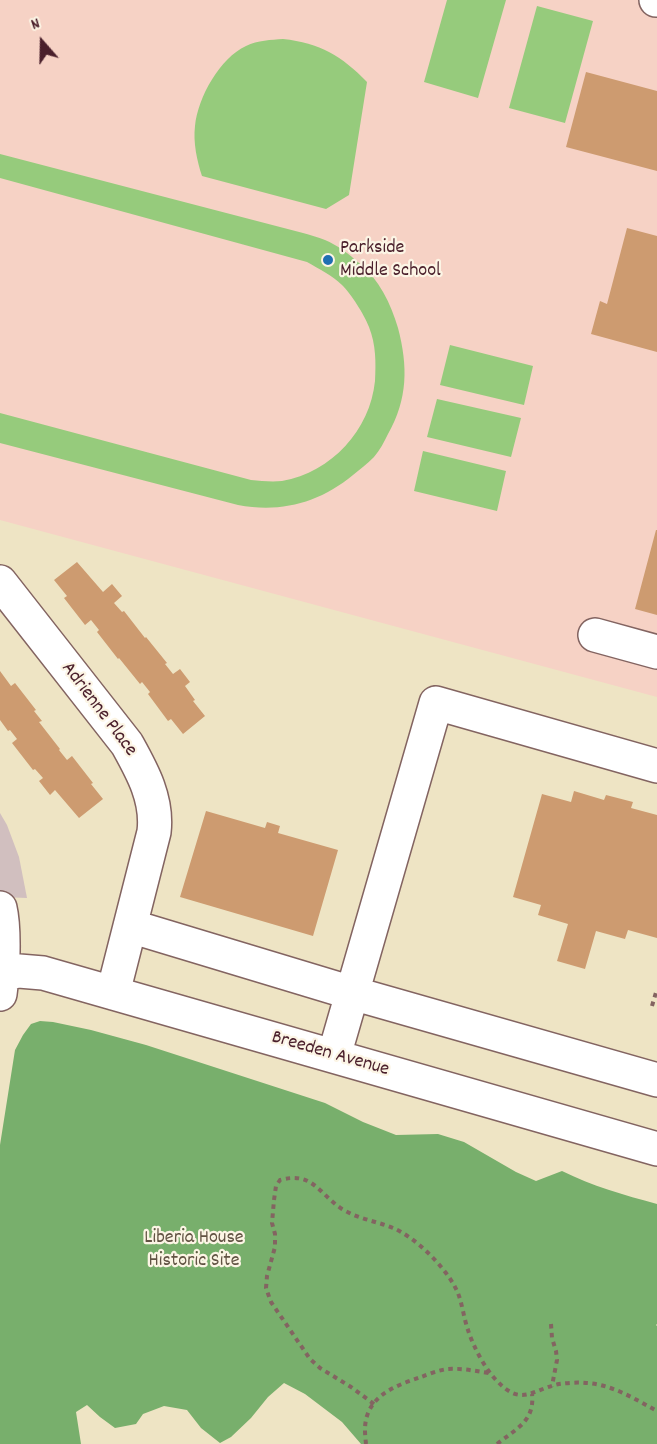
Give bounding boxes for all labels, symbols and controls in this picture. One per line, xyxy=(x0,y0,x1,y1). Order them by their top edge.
north arrow xyxy=(12,12,72,72)
text: N xyxy=(28,12,43,37)
place label: Parkside Middle School xyxy=(340,237,441,284)
marker: Parkside Middle School xyxy=(321,253,335,267)
street label: Adrienne Place xyxy=(55,658,141,762)
street label: Breeden Avenue xyxy=(268,1027,392,1083)
park label: Liberia House Historic Site xyxy=(144,1227,244,1274)

